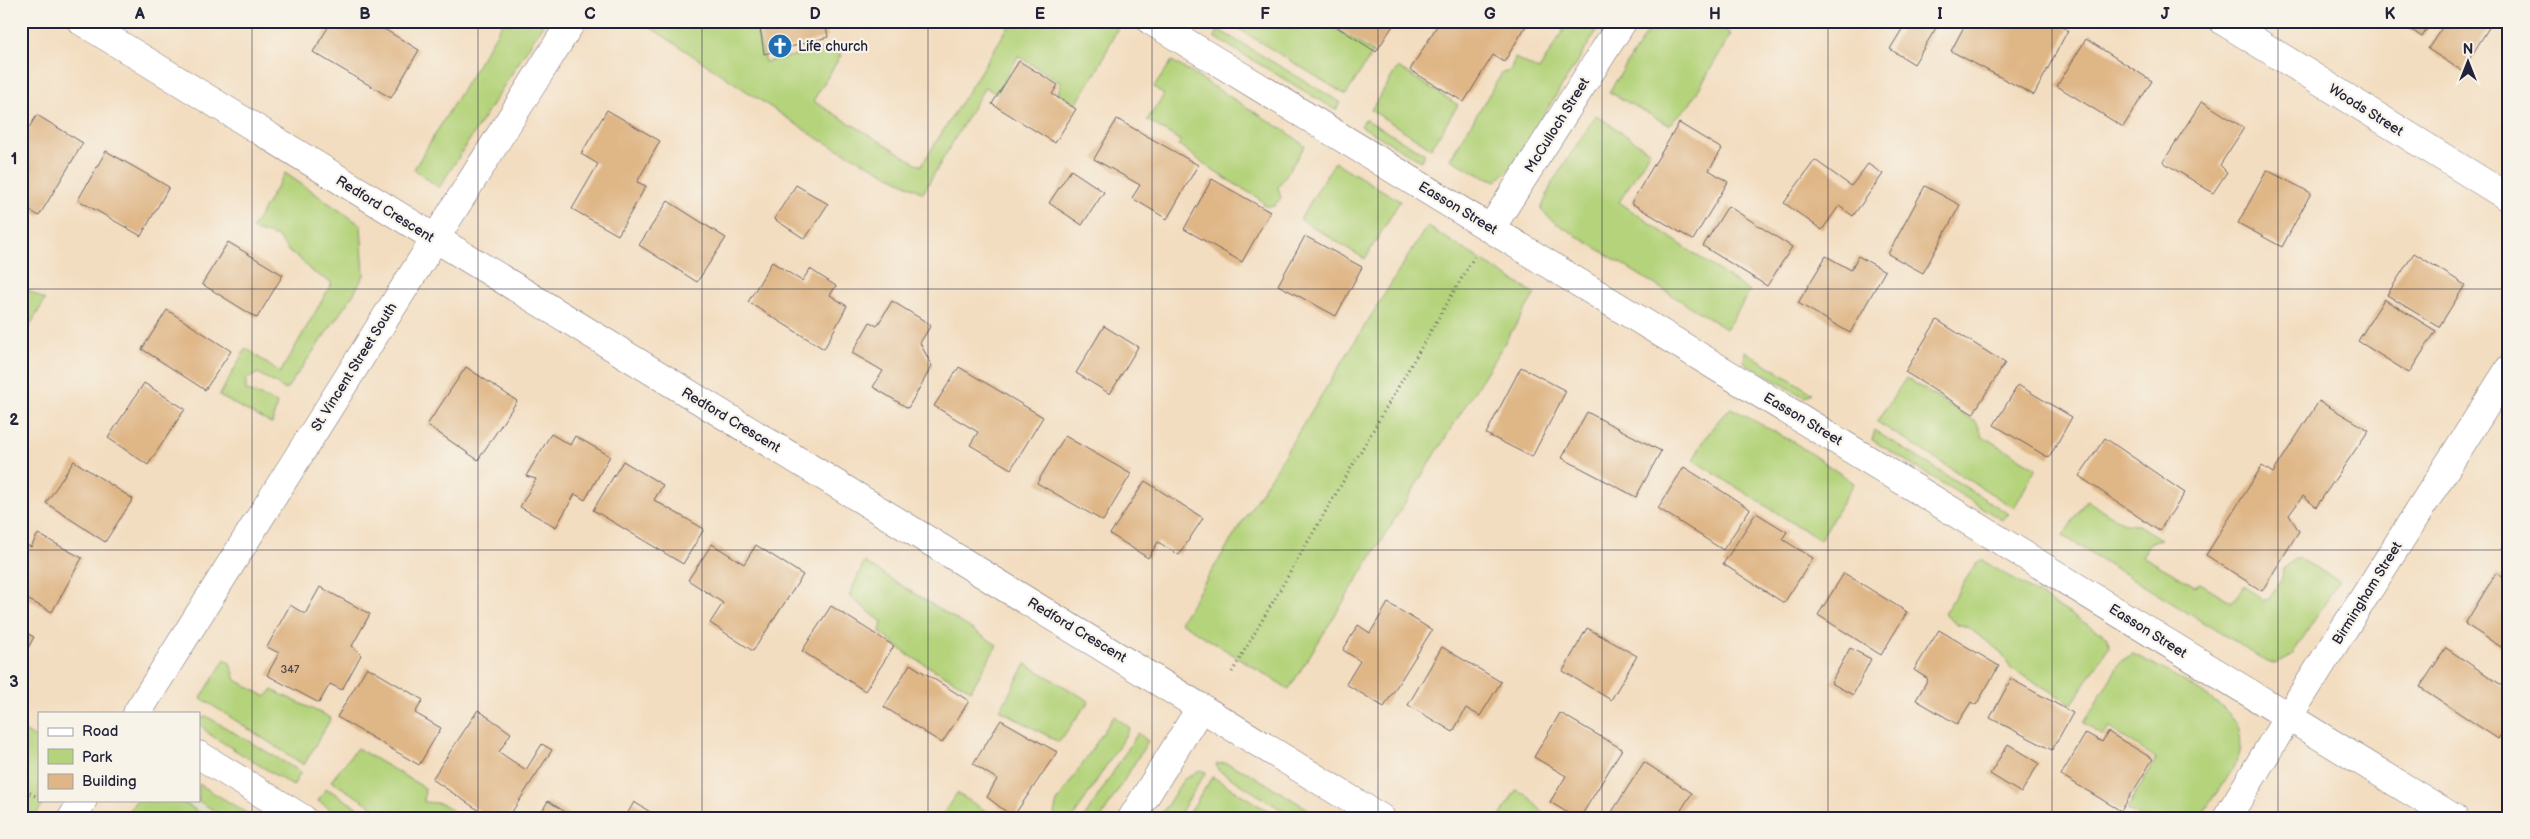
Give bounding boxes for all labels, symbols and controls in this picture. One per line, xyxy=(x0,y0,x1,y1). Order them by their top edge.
text: A xyxy=(134,5,145,24)
text: B xyxy=(359,5,371,24)
text: C xyxy=(584,5,596,24)
text: D xyxy=(809,5,821,24)
text: E xyxy=(1035,5,1045,24)
text: F xyxy=(1260,5,1270,24)
text: G xyxy=(1484,5,1496,24)
text: H xyxy=(1709,5,1721,24)
text: I xyxy=(1937,5,1943,24)
text: J xyxy=(2161,5,2170,24)
text: K xyxy=(2385,5,2396,24)
church icon: Life church xyxy=(767,33,793,59)
place label: Life church xyxy=(798,38,868,55)
north arrow xyxy=(2442,38,2492,88)
text: N xyxy=(2463,41,2473,58)
street label: McCulloch Street xyxy=(1521,74,1593,176)
street label: Woods Street xyxy=(2326,80,2407,140)
text: 1 xyxy=(11,150,17,169)
street label: Redford Crescent xyxy=(333,172,438,246)
street label: Easson Street xyxy=(1416,178,1501,239)
street label: St. Vincent Street South xyxy=(308,299,401,434)
street label: Redford Crescent xyxy=(678,384,784,457)
street label: Easson Street xyxy=(1761,389,1846,450)
text: 2 xyxy=(9,411,19,430)
street label: Birmingham Street xyxy=(2329,538,2406,648)
street label: Redford Crescent xyxy=(1024,594,1130,667)
street label: Easson Street xyxy=(2106,600,2191,662)
house number: 347 xyxy=(281,663,300,676)
text: 3 xyxy=(9,673,19,692)
legend xyxy=(38,712,200,802)
text: Road xyxy=(82,722,118,741)
text: Park xyxy=(82,748,113,767)
text: Building xyxy=(82,772,137,791)

